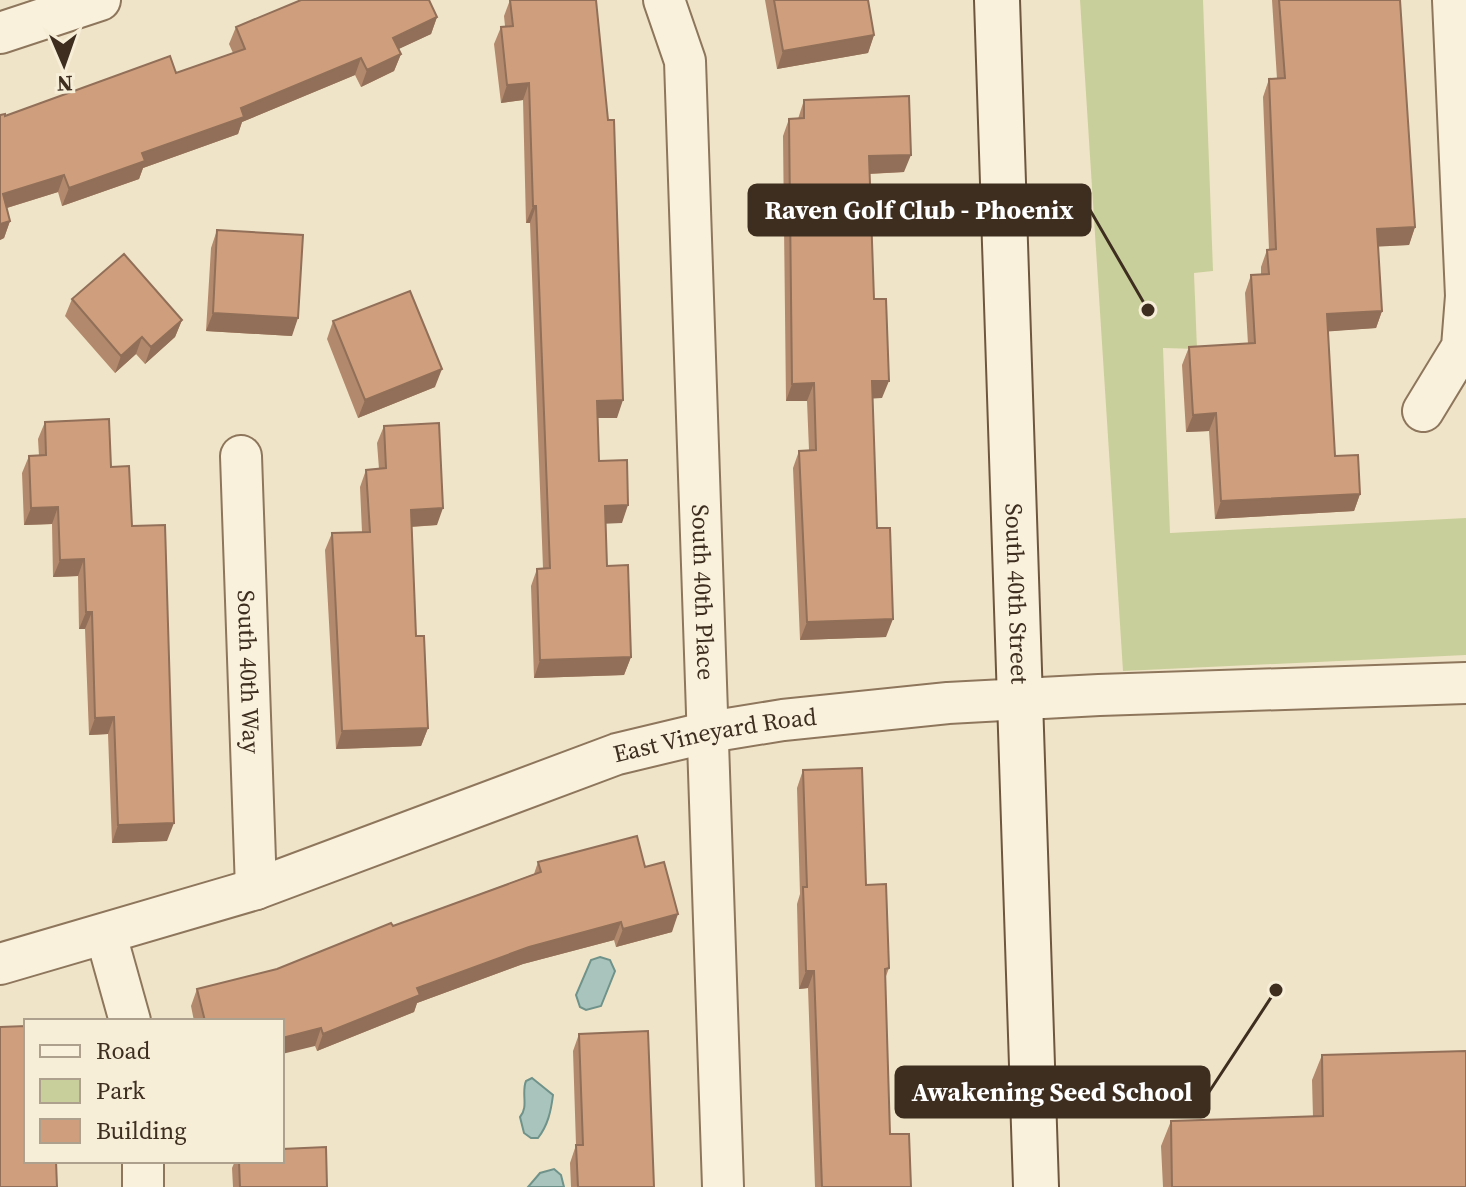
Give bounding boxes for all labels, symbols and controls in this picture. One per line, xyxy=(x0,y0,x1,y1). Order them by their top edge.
north arrow xyxy=(24,24,104,104)
text: N xyxy=(56,69,73,99)
callout: Raven Golf Club - Phoenix xyxy=(749,185,1090,235)
text: Raven Golf Club - Phoenix xyxy=(764,192,1074,228)
street label: South 40th Street xyxy=(998,503,1036,685)
street label: South 40th Place xyxy=(684,504,723,681)
street label: South 40th Way xyxy=(230,589,268,755)
street label: East Vineyard Road xyxy=(610,700,818,770)
legend xyxy=(24,1019,284,1163)
text: Road xyxy=(96,1034,151,1067)
callout: Awakening Seed School xyxy=(896,1067,1209,1117)
text: Park xyxy=(96,1074,146,1107)
text: Awakening Seed School xyxy=(911,1074,1193,1110)
text: Building xyxy=(96,1114,187,1147)

